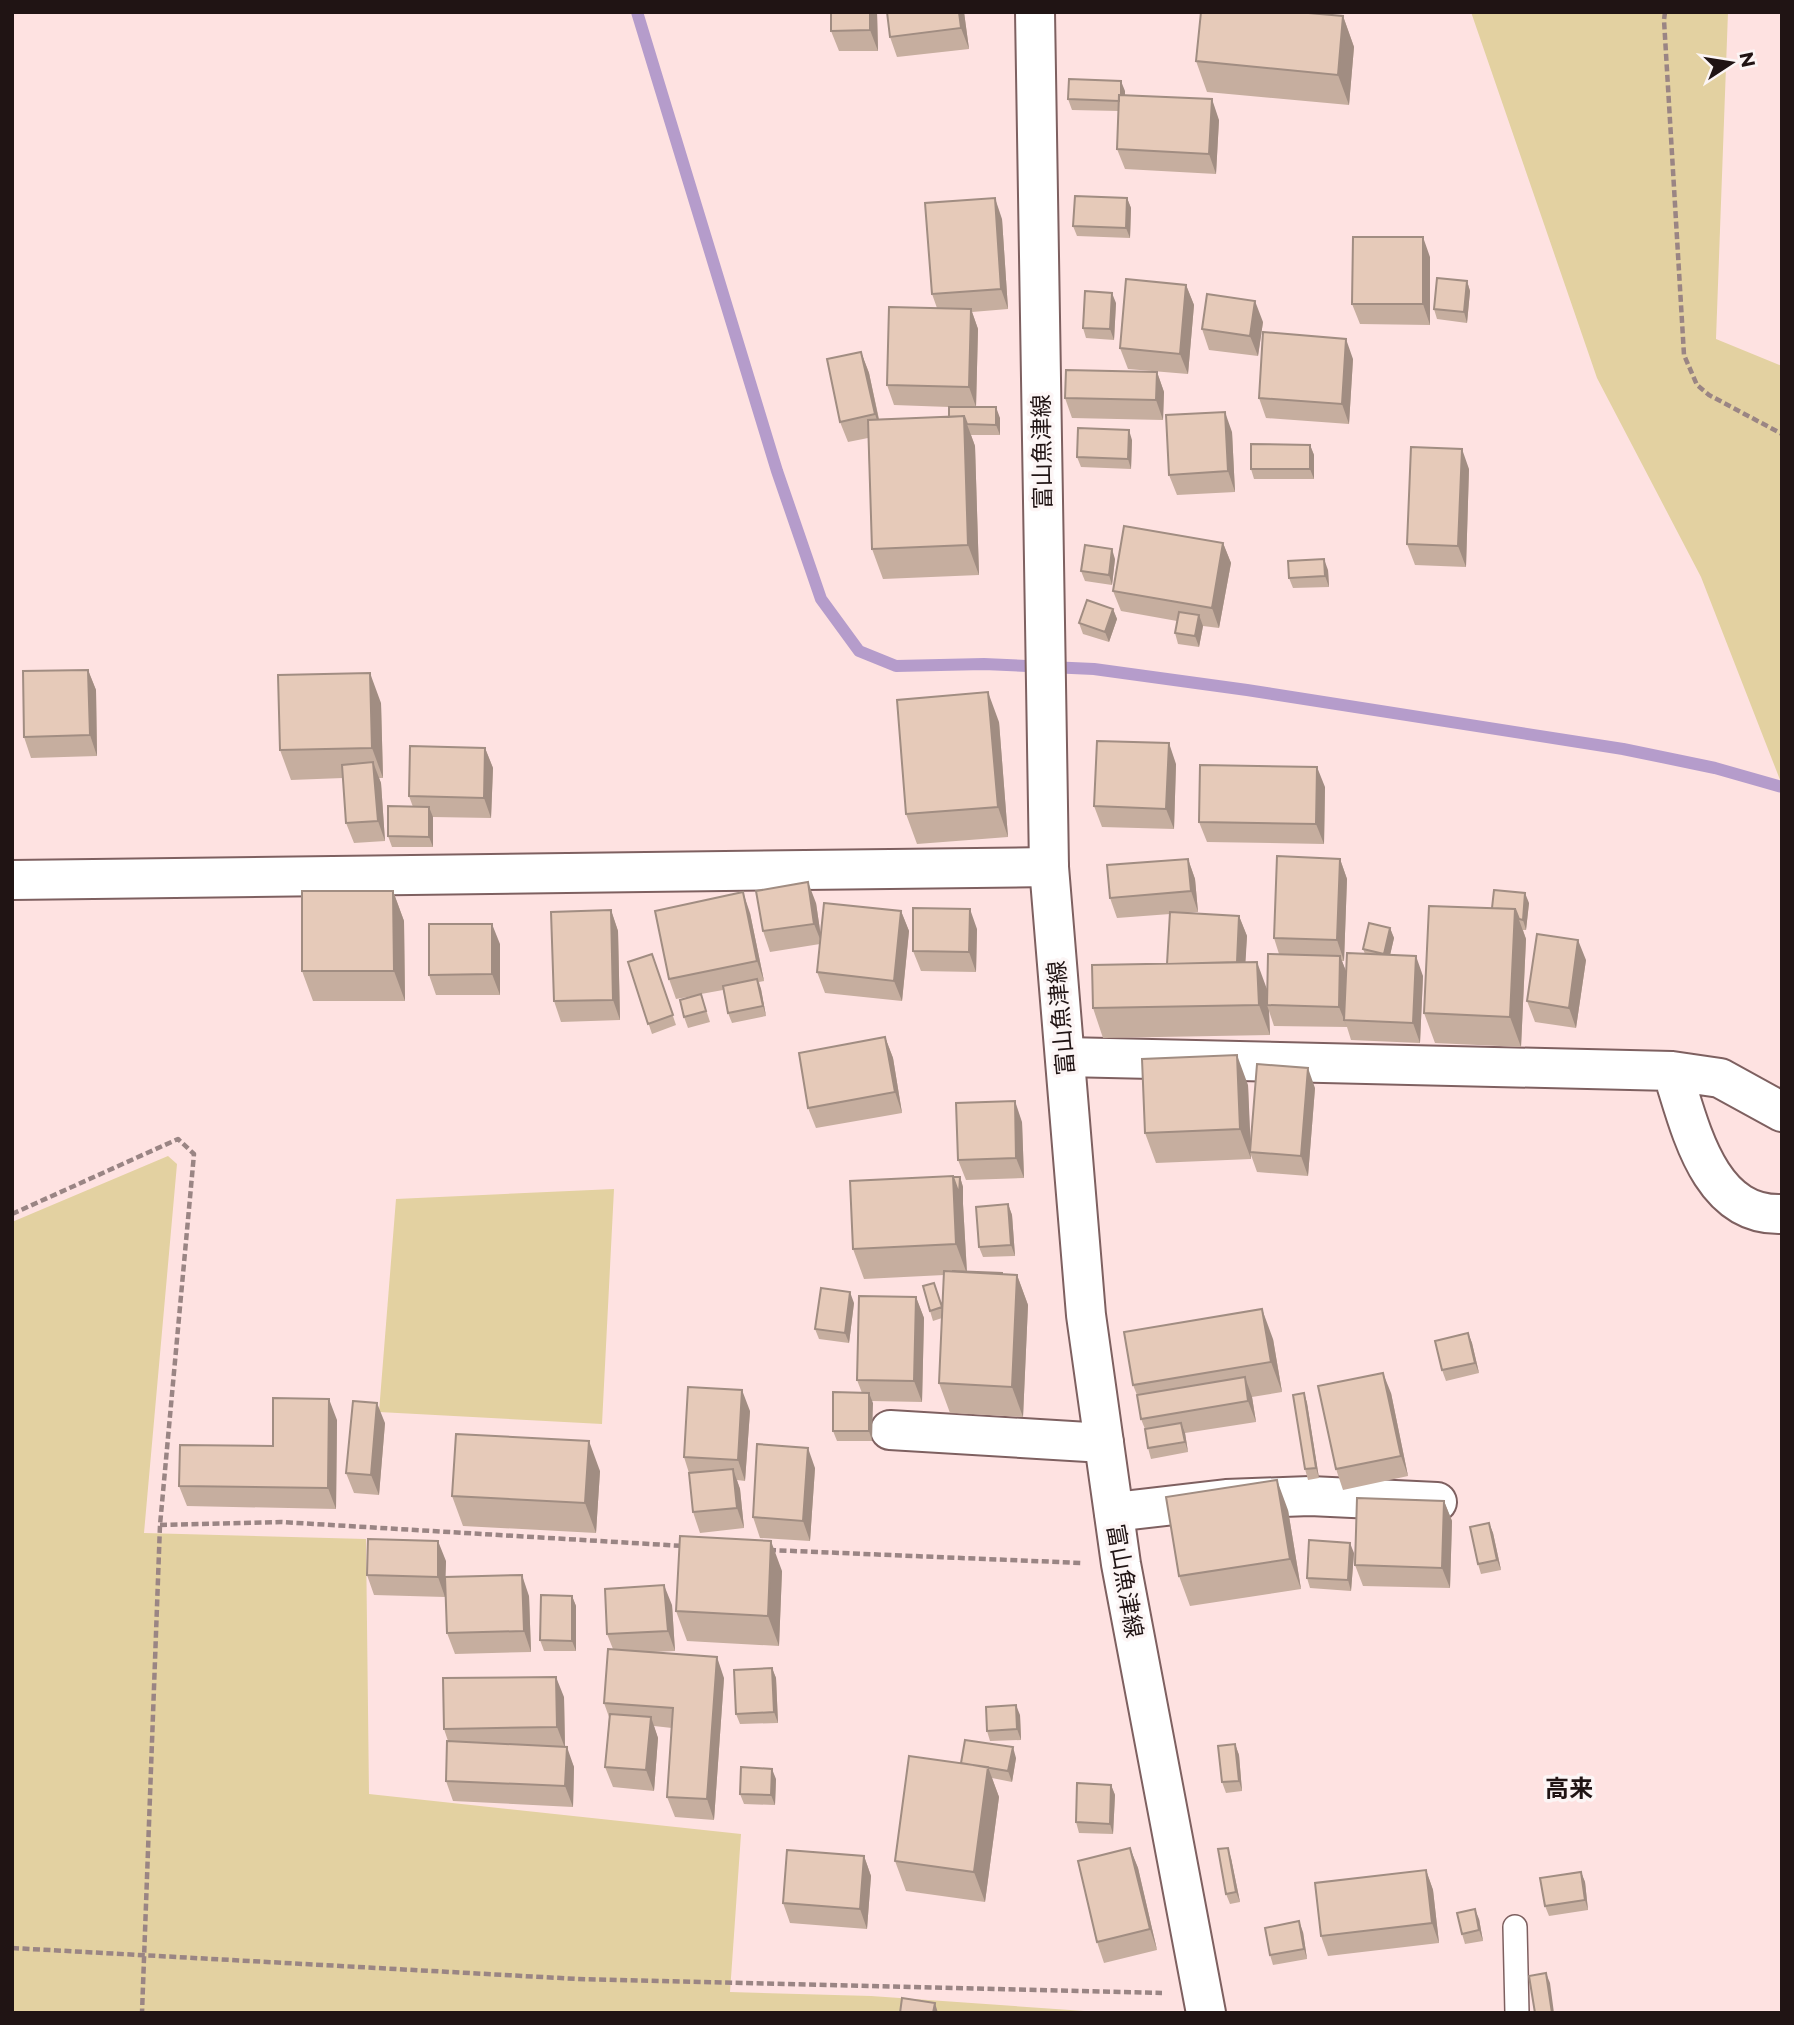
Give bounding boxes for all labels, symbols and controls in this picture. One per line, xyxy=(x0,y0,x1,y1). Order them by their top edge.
north arrow xyxy=(1696,28,1766,98)
text: N xyxy=(1734,50,1760,69)
street label: 富山魚津線 xyxy=(1027,394,1057,510)
street label: 富山魚津線 xyxy=(1042,959,1080,1077)
street label: 富山魚津線 xyxy=(1101,1522,1149,1640)
district label: 高来 xyxy=(1545,1774,1593,1803)

